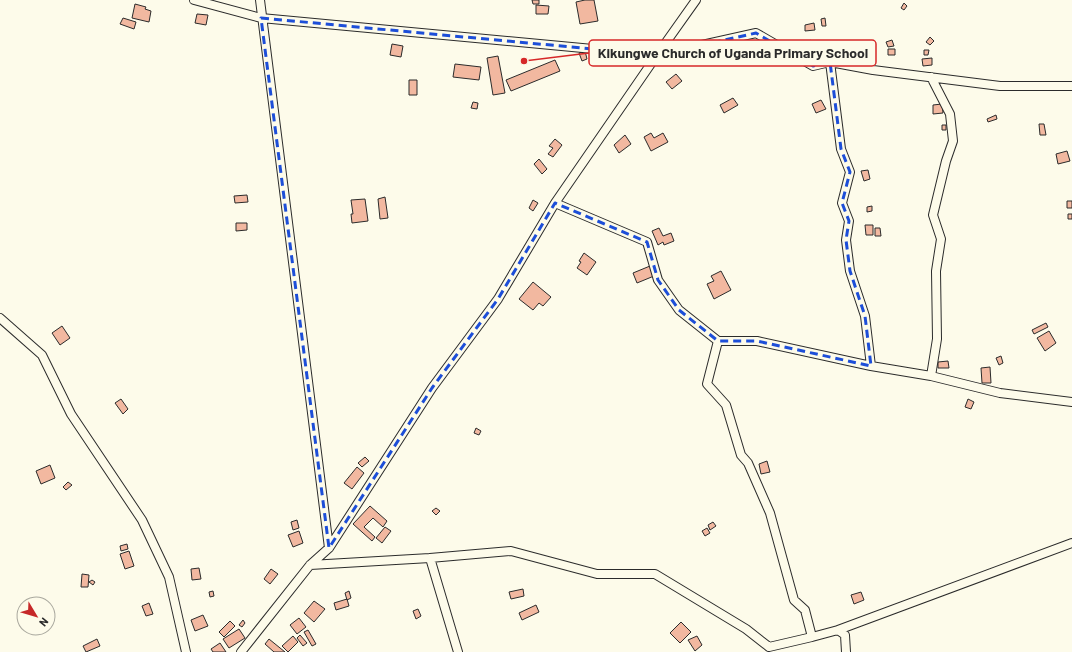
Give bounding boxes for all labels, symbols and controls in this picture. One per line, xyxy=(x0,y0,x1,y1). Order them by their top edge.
callout: Kikungwe Church of Uganda Primary School xyxy=(589,40,876,66)
text: Kikungwe Church of Uganda Primary School xyxy=(598,44,868,61)
north arrow xyxy=(16,596,56,636)
text: N xyxy=(37,616,52,629)

